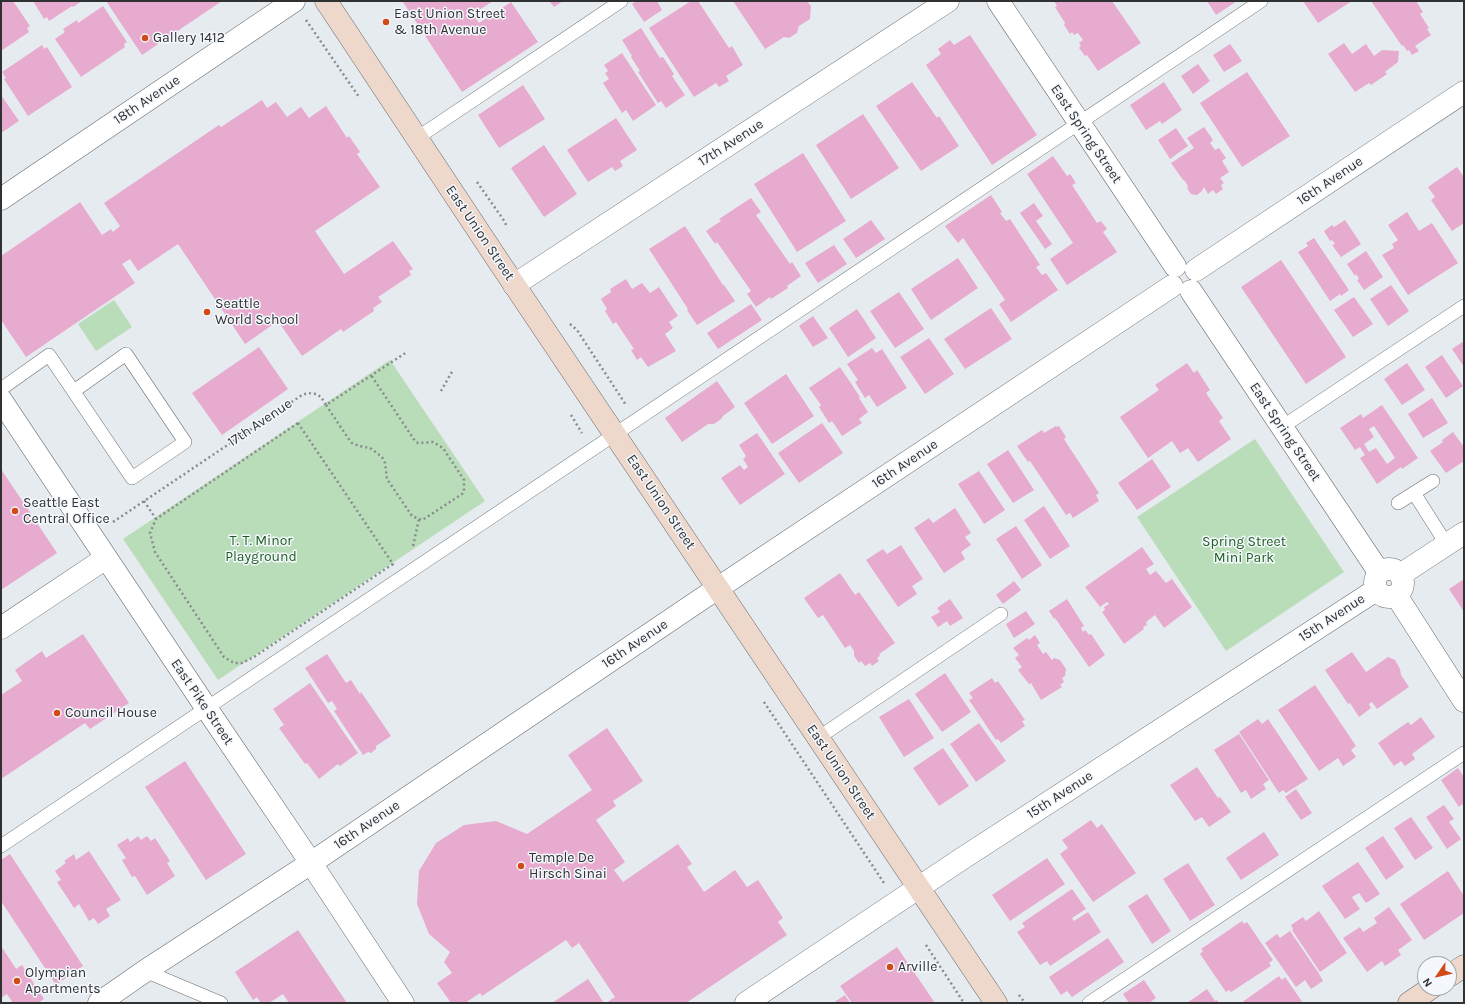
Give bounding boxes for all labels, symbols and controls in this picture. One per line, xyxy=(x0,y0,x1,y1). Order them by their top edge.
place label: East Union Street & 18th Avenue xyxy=(394,6,505,38)
marker: East Union Street & 18th Avenue xyxy=(381,17,391,27)
place label: Gallery 1412 xyxy=(153,30,225,46)
marker: Gallery 1412 xyxy=(140,33,150,43)
street label: 18th Avenue xyxy=(111,72,183,128)
street label: East Spring Street xyxy=(1047,81,1125,187)
street label: 17th Avenue xyxy=(695,116,767,170)
street label: 16th Avenue xyxy=(1294,153,1366,209)
street label: East Union Street xyxy=(442,182,518,284)
place label: Seattle World School xyxy=(215,296,299,328)
marker: Seattle World School xyxy=(202,307,212,317)
street label: East Spring Street xyxy=(1246,379,1324,485)
street label: 17th Avenue xyxy=(224,395,296,451)
street label: 16th Avenue xyxy=(869,436,941,492)
street label: East Union Street xyxy=(623,451,699,553)
place label: Seattle East Central Office xyxy=(23,495,110,528)
marker: Seattle East Central Office xyxy=(10,506,20,516)
park label: T. T. Minor Playground xyxy=(225,533,297,566)
park label: Spring Street Mini Park xyxy=(1202,534,1286,566)
street label: 15th Avenue xyxy=(1296,590,1368,646)
street label: 16th Avenue xyxy=(599,616,671,672)
street label: East Pike Street xyxy=(167,656,237,748)
place label: Council House xyxy=(65,705,157,721)
marker: Council House xyxy=(52,708,62,718)
street label: East Union Street xyxy=(803,721,879,823)
street label: 15th Avenue xyxy=(1024,767,1096,823)
street label: 16th Avenue xyxy=(331,797,403,853)
place label: Temple De Hirsch Sinai xyxy=(529,850,607,882)
marker: Temple De Hirsch Sinai xyxy=(516,861,526,871)
north arrow xyxy=(1417,956,1457,996)
place label: Arville xyxy=(898,959,937,975)
marker: Arville xyxy=(885,962,895,972)
place label: Olympian Apartments xyxy=(25,965,101,998)
marker: Olympian Apartments xyxy=(12,976,22,986)
text: N xyxy=(1420,976,1435,989)

